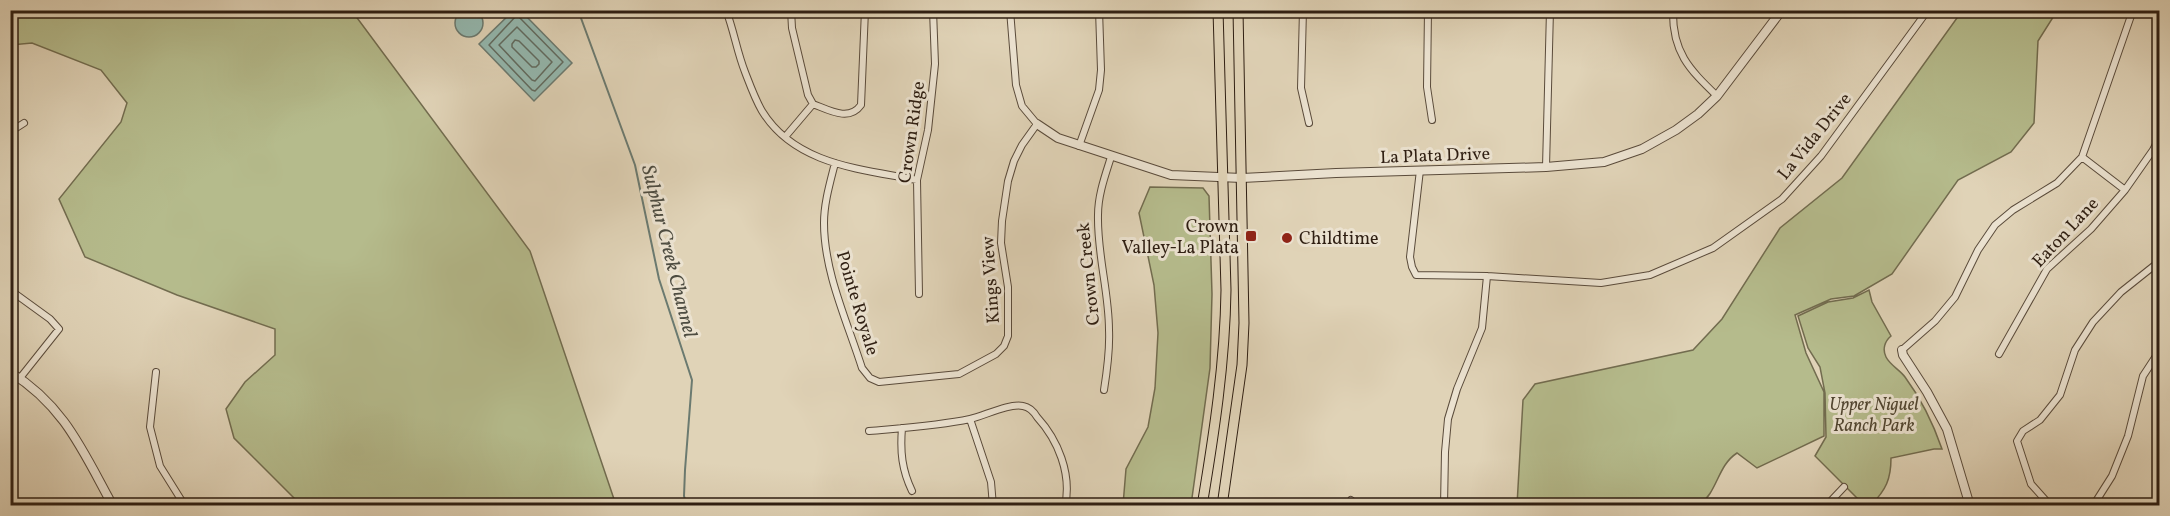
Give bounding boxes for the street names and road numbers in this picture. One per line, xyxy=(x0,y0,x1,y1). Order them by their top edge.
street label: Crown Ridge xyxy=(893,80,932,185)
street label: La Vida Drive xyxy=(1772,88,1858,186)
street label: La Plata Drive xyxy=(1380,142,1490,171)
street label: Eaton Lane xyxy=(2027,192,2105,274)
street label: Crown Creek xyxy=(1072,221,1107,326)
street label: Kings View xyxy=(976,235,1007,324)
street label: Pointe Royale xyxy=(829,248,884,359)

